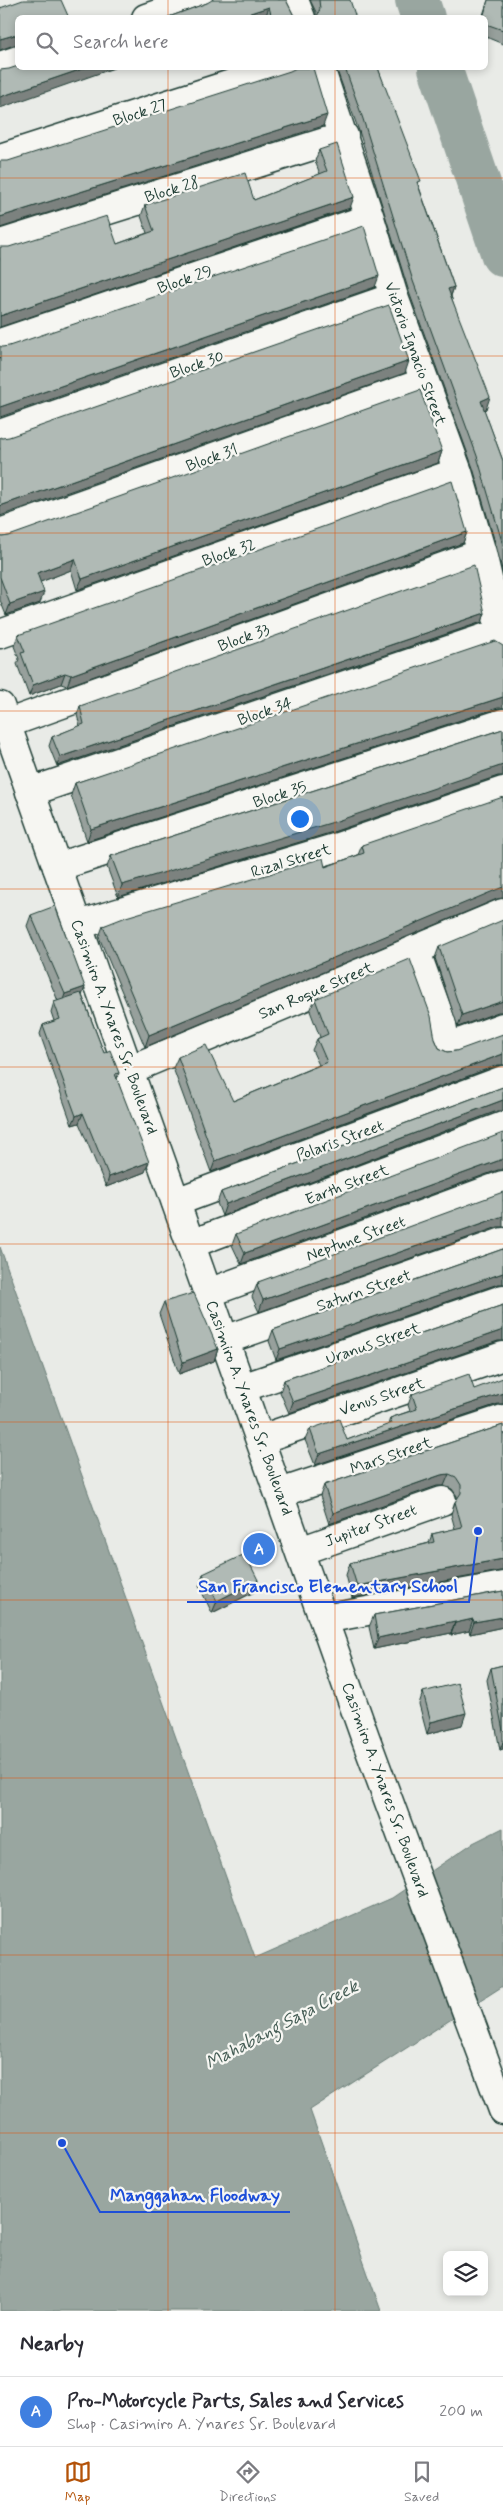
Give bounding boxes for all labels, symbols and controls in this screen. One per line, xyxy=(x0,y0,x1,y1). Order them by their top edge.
search box xyxy=(15,15,488,70)
icon: search xyxy=(33,29,61,57)
text: Search here xyxy=(73,30,169,55)
street label: Block 27 xyxy=(110,94,170,132)
street label: Block 28 xyxy=(142,172,202,208)
street label: Block 29 xyxy=(155,261,215,299)
street label: Victorio Ignacio Street xyxy=(379,279,451,430)
street label: Block 30 xyxy=(167,346,227,384)
street label: Block 31 xyxy=(183,439,241,477)
street label: Block 32 xyxy=(199,534,259,572)
street label: Block 33 xyxy=(215,619,273,657)
street label: Block 34 xyxy=(235,693,295,731)
street label: Block 35 xyxy=(250,776,310,814)
your location xyxy=(287,806,313,832)
street label: Rizal Street xyxy=(248,839,334,883)
street label: Casimiro A. Ynares Sr. Boulevard xyxy=(65,917,163,1137)
street label: San Roque Street xyxy=(255,957,377,1025)
street label: Polaris Street xyxy=(293,1115,387,1167)
street label: Earth Street xyxy=(302,1159,392,1210)
street label: Neptune Street xyxy=(303,1211,409,1267)
street label: Saturn Street xyxy=(314,1265,414,1317)
street label: Casimiro A. Ynares Sr. Boulevard xyxy=(200,1298,298,1518)
street label: Uranus Street xyxy=(323,1318,424,1370)
street label: Venus Street xyxy=(337,1372,428,1421)
street label: Mars Street xyxy=(347,1432,435,1480)
street label: Jupiter Street xyxy=(322,1500,420,1552)
pin: A xyxy=(243,1530,275,1568)
callout: San Francisco Elementary School xyxy=(187,1569,469,1602)
text: San Francisco Elementary School xyxy=(198,1575,458,1599)
street label: Casimiro A. Ynares Sr. Boulevard xyxy=(336,1680,434,1900)
water label: Mahabang Sapa Creek xyxy=(202,1974,364,2077)
callout: Manggahan Floodway xyxy=(100,2179,290,2212)
text: Manggahan Floodway xyxy=(110,2184,280,2210)
map controls xyxy=(443,2251,488,2296)
button: layers xyxy=(443,2251,488,2296)
text: Nearby xyxy=(20,2330,84,2358)
text: Pro-Motorcycle Parts, Sales and Services xyxy=(67,2389,404,2414)
text: A xyxy=(31,2401,41,2422)
text: 200 m xyxy=(439,2401,483,2422)
text: Shop · Casimiro A. Ynares Sr. Boulevard xyxy=(67,2414,336,2435)
tab: Map xyxy=(64,2458,92,2506)
tab: Directions xyxy=(219,2458,277,2506)
tab: Saved xyxy=(404,2458,439,2506)

